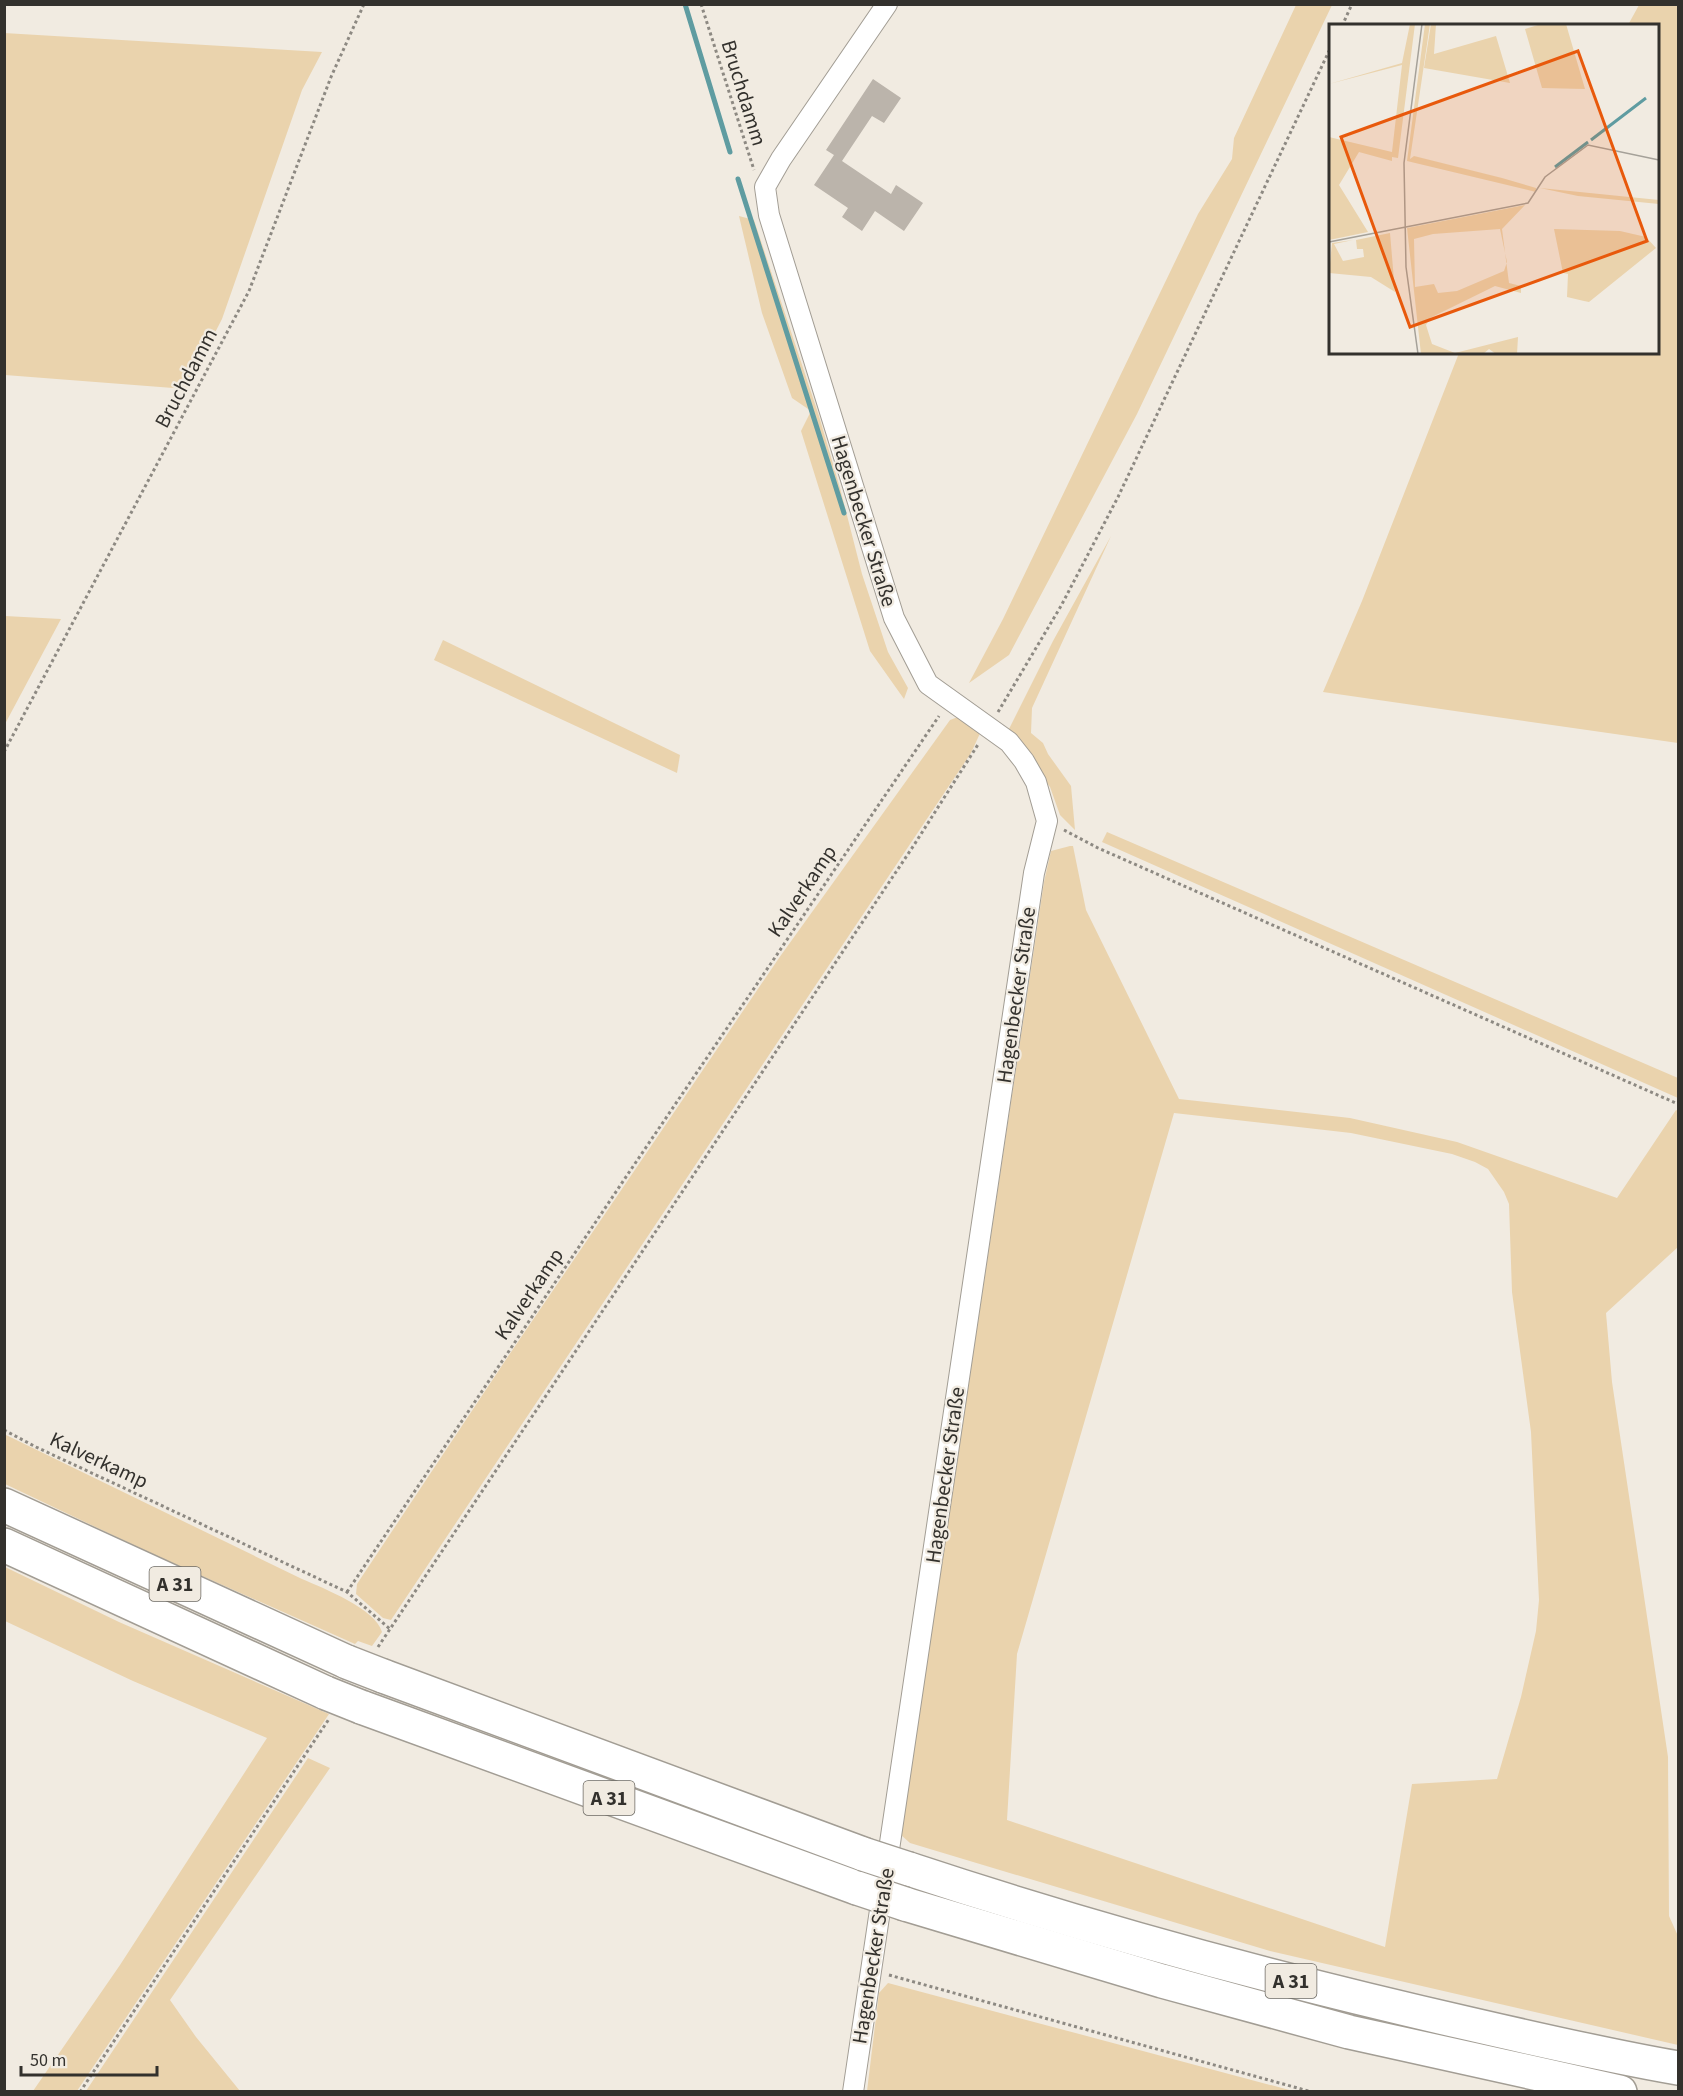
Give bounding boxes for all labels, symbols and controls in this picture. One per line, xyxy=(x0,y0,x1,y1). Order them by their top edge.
inset map xyxy=(1329,24,1659,354)
street label: Bruchdamm xyxy=(714,36,774,150)
street label: Bruchdamm xyxy=(147,323,225,433)
street label: Hagenbecker Straße xyxy=(824,432,904,610)
street label: Kalverkamp xyxy=(760,839,844,943)
street label: Hagenbecker Straße xyxy=(989,905,1043,1085)
street label: Kalverkamp xyxy=(487,1242,571,1346)
street label: Hagenbecker Straße xyxy=(918,1385,972,1565)
street label: Kalverkamp xyxy=(45,1424,153,1496)
road number: A 31 xyxy=(150,1567,201,1601)
road number: A 31 xyxy=(584,1781,634,1815)
street label: Hagenbecker Straße xyxy=(844,1866,902,2046)
road number: A 31 xyxy=(1266,1964,1316,1998)
scale bar xyxy=(21,2039,158,2077)
text: 50 m xyxy=(30,2048,66,2073)

